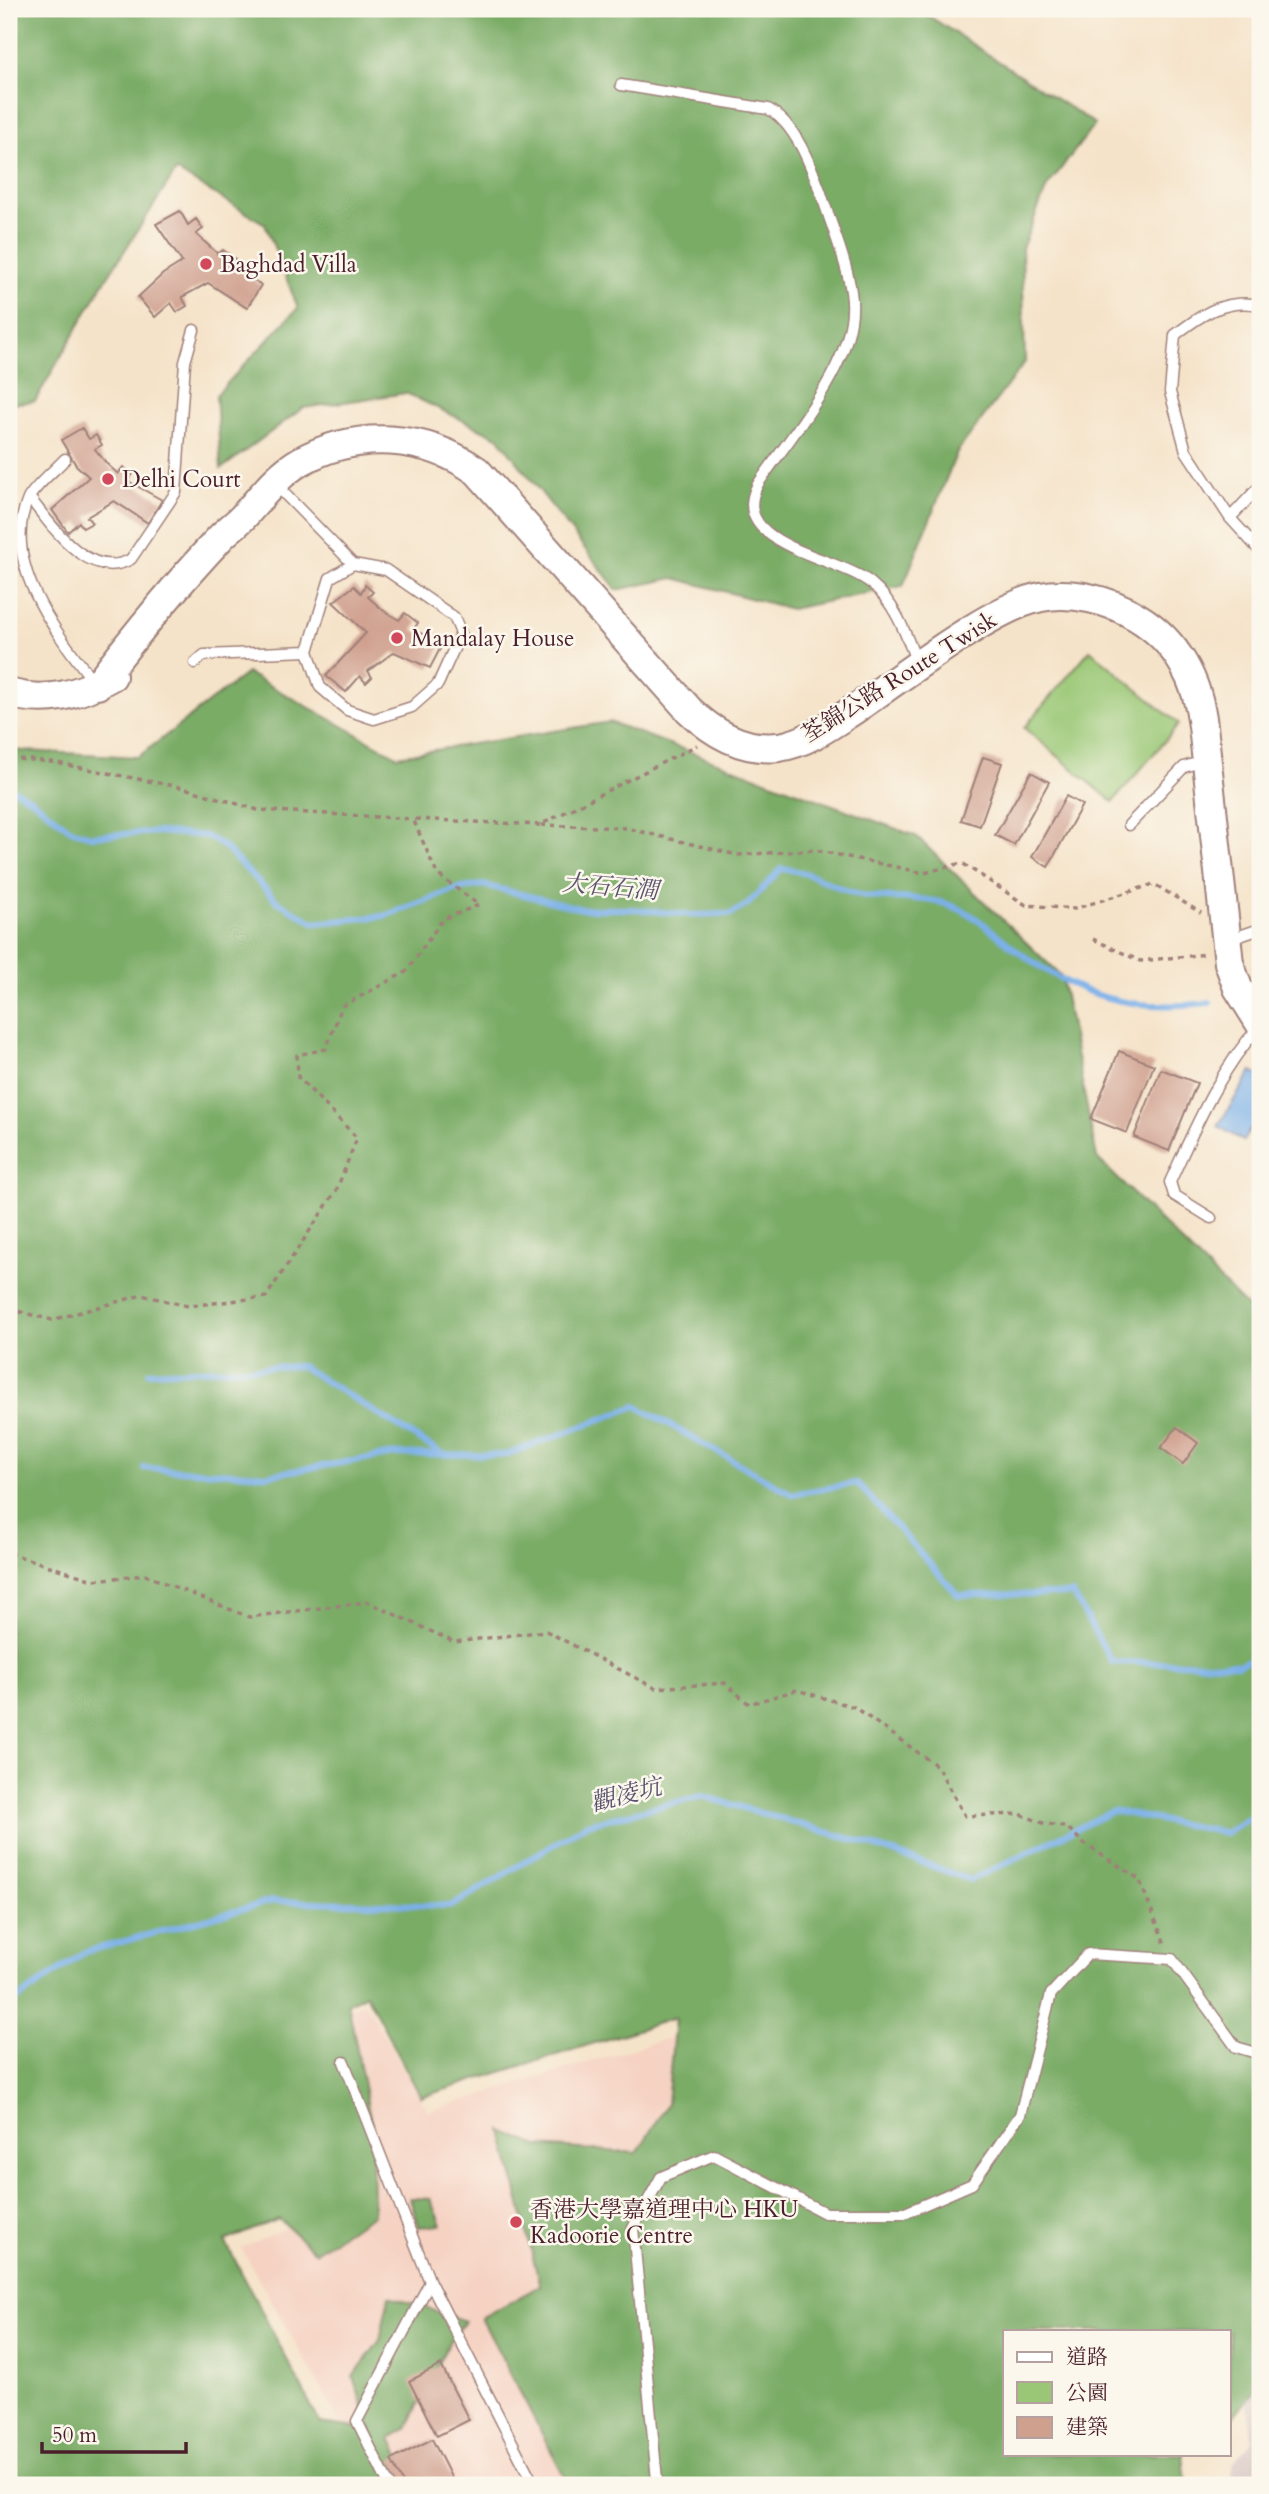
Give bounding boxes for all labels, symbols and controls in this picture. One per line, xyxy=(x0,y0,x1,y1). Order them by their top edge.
place label: Baghdad Villa xyxy=(220,249,357,280)
marker: Baghdad Villa xyxy=(198,256,214,272)
place label: Delhi Court xyxy=(122,464,241,495)
marker: Delhi Court xyxy=(100,471,116,487)
street label: 荃錦公路 Route Twisk xyxy=(795,604,1003,750)
place label: Mandalay House xyxy=(411,623,574,654)
marker: Mandalay House xyxy=(389,630,405,646)
water label: 大石石澗 xyxy=(561,866,663,908)
water label: 觀凌坑 xyxy=(587,1769,669,1820)
place label: 香港大學嘉道理中心 HKU Kadoorie Centre xyxy=(530,2194,799,2251)
marker: 香港大學嘉道理中心 HKU Kadoorie Centre xyxy=(508,2214,524,2230)
legend xyxy=(1003,2330,1230,2456)
text: 道路 xyxy=(1066,2343,1108,2372)
text: 公園 xyxy=(1066,2379,1108,2408)
scale bar xyxy=(42,2410,186,2454)
text: 建築 xyxy=(1066,2413,1108,2442)
text: 50 m xyxy=(52,2421,97,2450)

